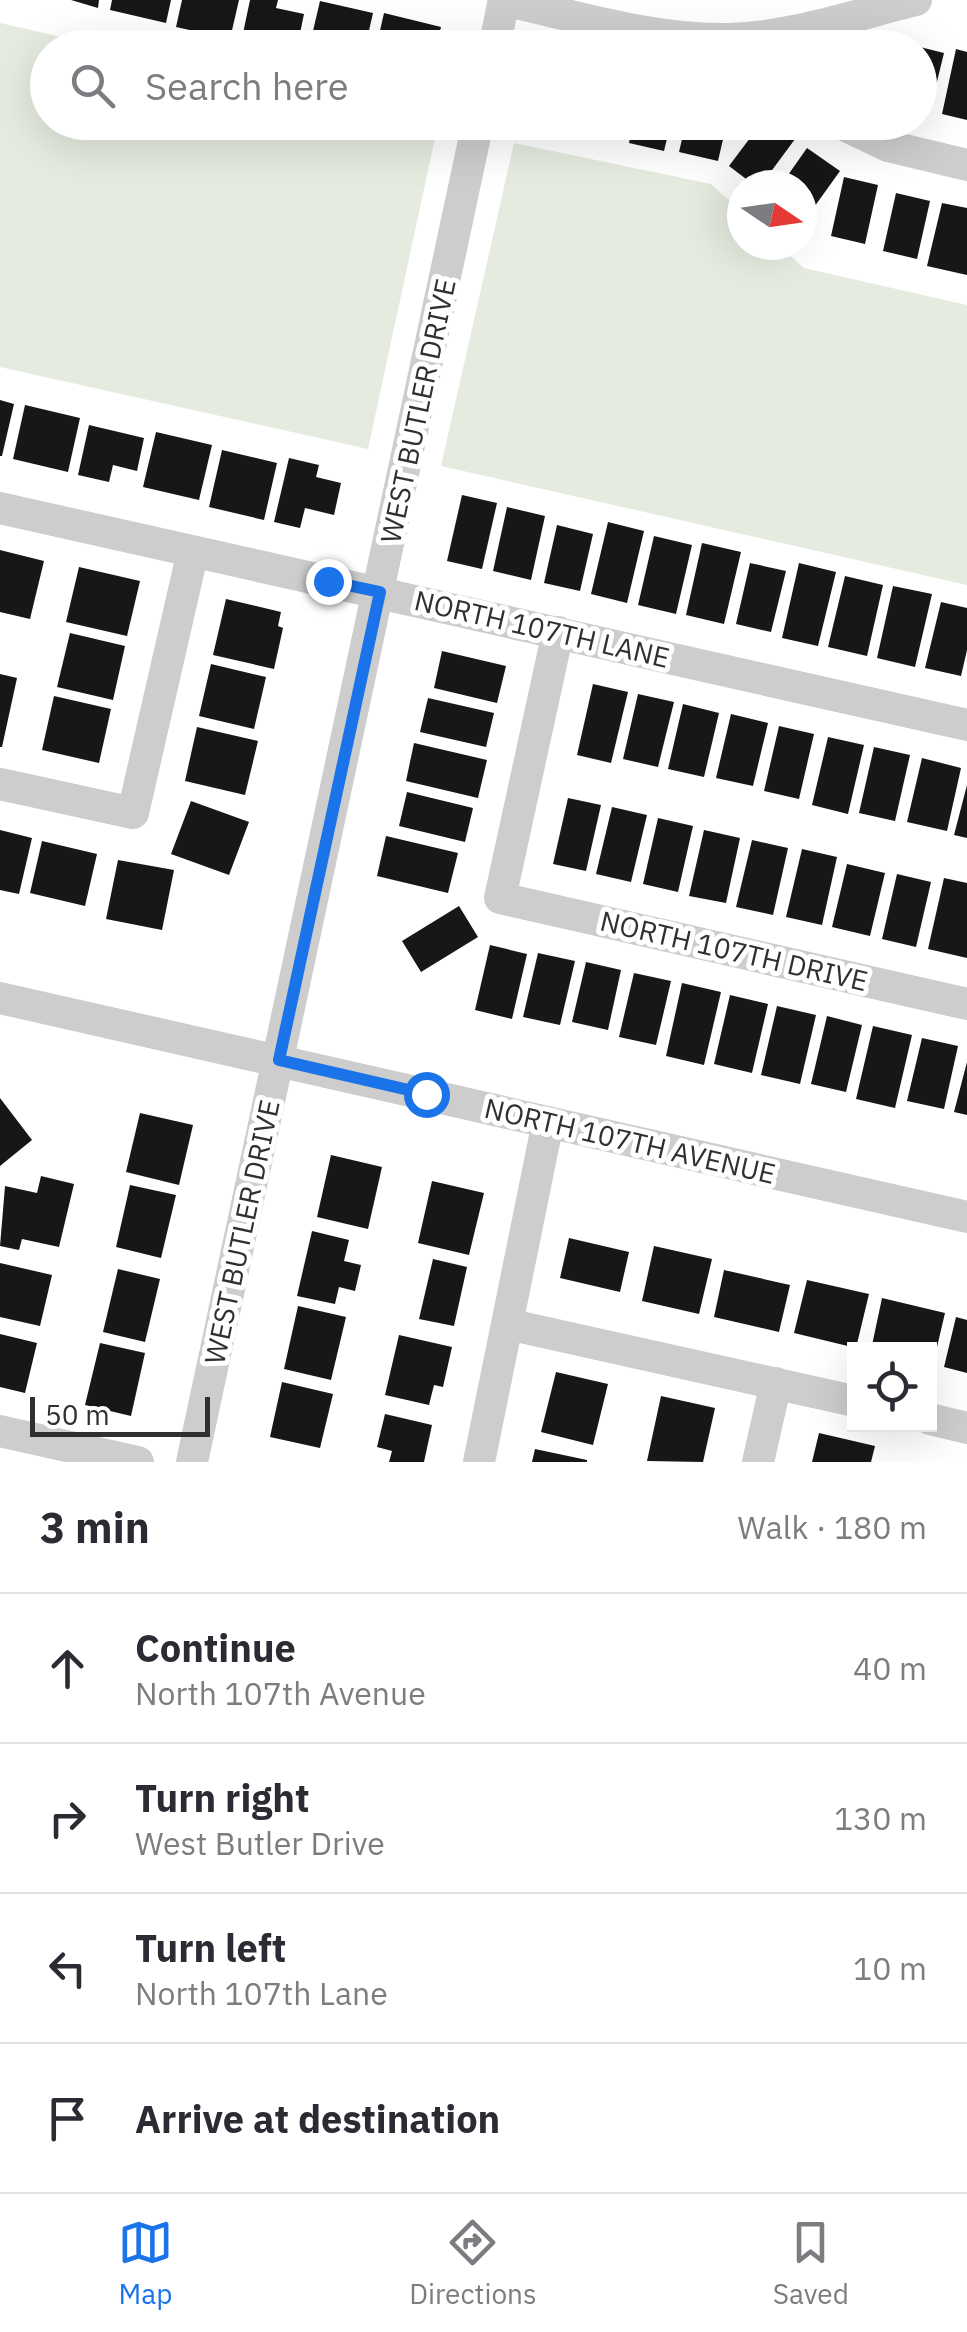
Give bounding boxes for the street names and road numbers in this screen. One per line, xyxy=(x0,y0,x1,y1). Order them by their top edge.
street label: WEST BUTLER DRIVE xyxy=(371,275,464,546)
street label: NORTH 107TH LANE xyxy=(411,581,673,676)
street label: NORTH 107TH DRIVE xyxy=(597,902,871,999)
street label: NORTH 107TH AVENUE xyxy=(481,1089,779,1192)
street label: WEST BUTLER DRIVE xyxy=(195,1096,288,1367)

